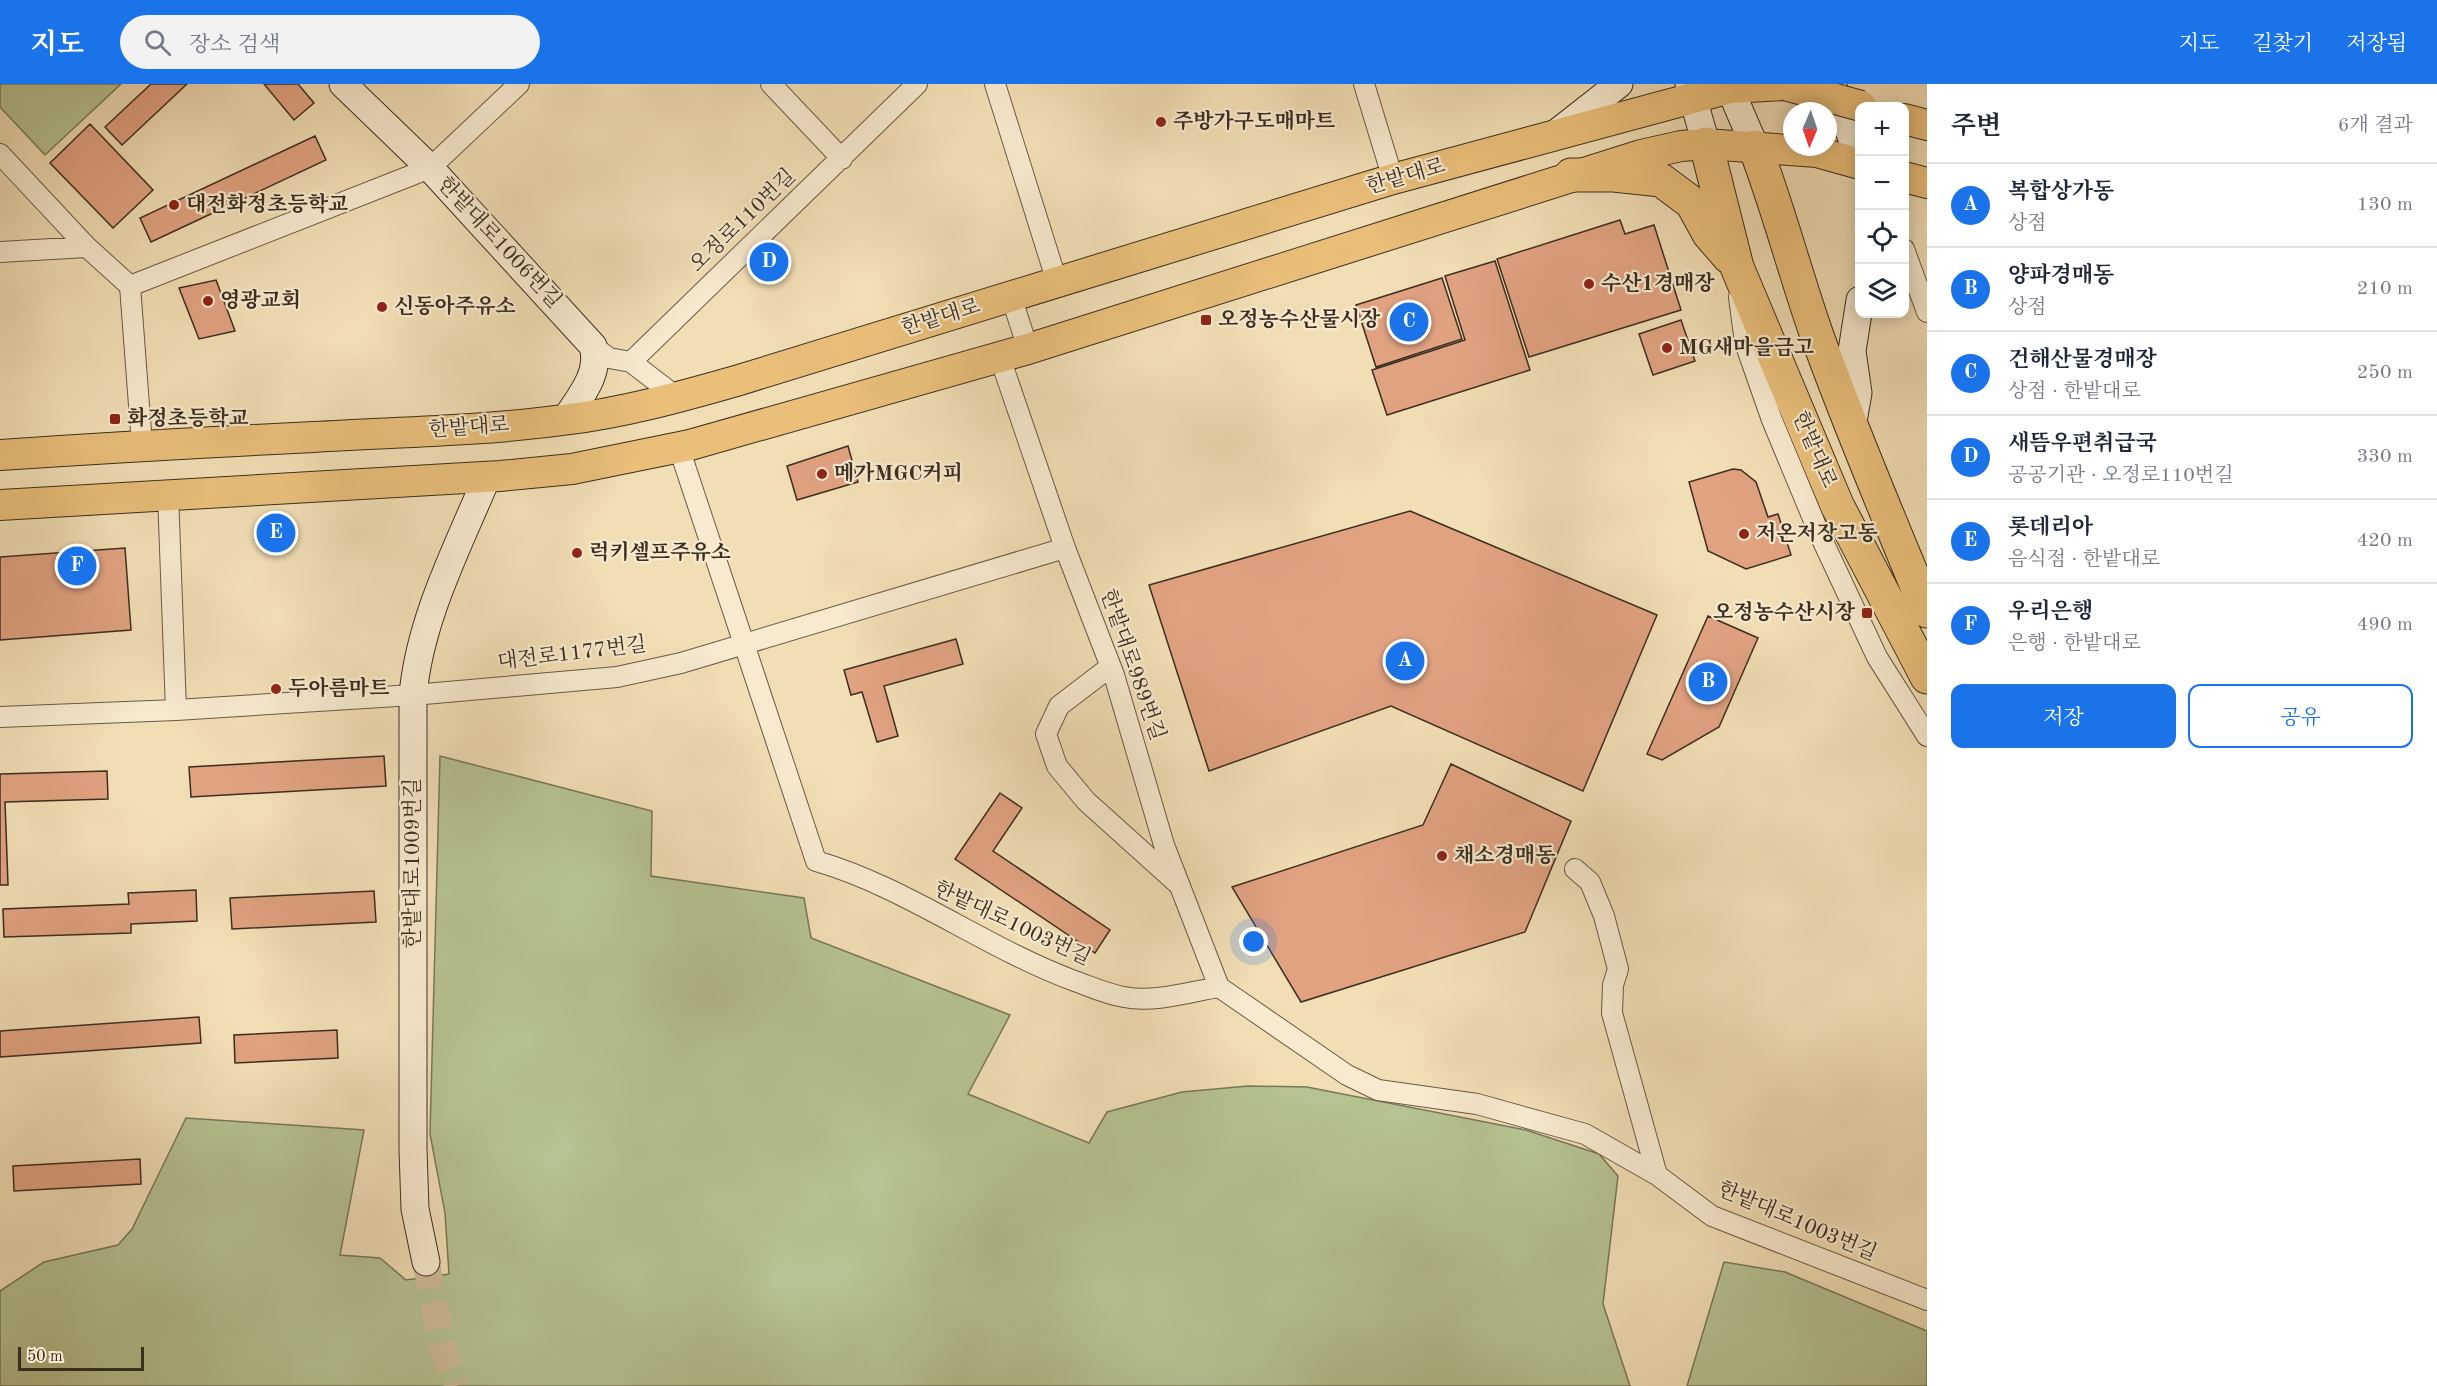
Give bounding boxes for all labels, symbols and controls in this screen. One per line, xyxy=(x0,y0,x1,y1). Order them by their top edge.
search box xyxy=(120,15,540,69)
icon: search xyxy=(141,26,174,59)
text: 지도 xyxy=(30,32,84,60)
text: 장소 검색 xyxy=(189,34,280,56)
text: 지도 xyxy=(2179,34,2219,55)
text: 길찾기 xyxy=(2252,34,2313,55)
text: 저장됨 xyxy=(2346,34,2407,55)
north arrow xyxy=(1783,102,1837,156)
map controls xyxy=(1855,102,1909,318)
button: + xyxy=(1855,102,1909,156)
place label: 주방가구도매마트 xyxy=(1173,109,1335,133)
text: 주변 xyxy=(1951,114,2001,140)
marker: 주방가구도매마트 xyxy=(1154,115,1168,129)
text: 6개 결과 xyxy=(2338,116,2413,136)
street label: 한밭대로 xyxy=(1364,154,1448,198)
button: − xyxy=(1855,156,1909,210)
street label: 오정로110번길 xyxy=(685,164,800,276)
street label: 한밭대로1006번길 xyxy=(433,172,566,312)
text: 복합상가동 xyxy=(2008,181,2114,203)
place label: 대전화정초등학교 xyxy=(186,192,348,216)
text: A xyxy=(1963,195,1978,215)
text: 130 m xyxy=(2357,195,2413,215)
marker: 대전화정초등학교 xyxy=(167,198,181,212)
button: locate xyxy=(1855,210,1909,264)
text: 상점 xyxy=(2008,214,2047,234)
pin: D xyxy=(750,240,788,285)
button: layers xyxy=(1855,264,1909,318)
text: 양파경매동 xyxy=(2008,265,2114,287)
place label: 수산1경매장 xyxy=(1601,271,1715,295)
marker: 수산1경매장 xyxy=(1582,277,1596,291)
text: B xyxy=(1963,279,1978,299)
text: 210 m xyxy=(2357,279,2413,299)
place label: 영광교회 xyxy=(220,288,301,312)
marker: 영광교회 xyxy=(201,294,215,308)
place label: 신동아주유소 xyxy=(394,294,516,318)
street label: 한밭대로 xyxy=(899,294,983,340)
text: 상점 xyxy=(2008,298,2047,318)
marker: 신동아주유소 xyxy=(375,300,389,314)
pin: C xyxy=(1390,300,1428,344)
place label: 오정농수산물시장 xyxy=(1218,307,1381,331)
marker: 오정농수산물시장 xyxy=(1199,313,1213,327)
place label: MG새마을금고 xyxy=(1679,335,1814,359)
marker: MG새마을금고 xyxy=(1660,341,1674,355)
text: 건해산물경매장 xyxy=(2008,349,2157,371)
text: C xyxy=(1964,363,1977,383)
text: 250 m xyxy=(2357,363,2413,383)
text: 상점 · 한밭대로 xyxy=(2008,382,2141,402)
place label: 화정초등학교 xyxy=(127,406,249,430)
street label: 한밭대로 xyxy=(1788,408,1841,491)
marker: 화정초등학교 xyxy=(108,412,122,426)
street label: 한밭대로 xyxy=(428,413,510,441)
text: 새뜸우편취급국 xyxy=(2008,433,2157,455)
text: D xyxy=(1963,447,1978,467)
text: 330 m xyxy=(2357,447,2413,467)
place label: 메가MGC커피 xyxy=(834,461,963,485)
text: 공공기관 · 오정로110번길 xyxy=(2008,466,2233,486)
marker: 메가MGC커피 xyxy=(815,467,829,481)
pin: E xyxy=(256,510,296,556)
text: 롯데리아 xyxy=(2008,517,2093,539)
place label: 저온저장고동 xyxy=(1756,521,1878,545)
marker: 저온저장고동 xyxy=(1737,527,1751,541)
text: E xyxy=(1964,531,1977,551)
text: 420 m xyxy=(2357,531,2413,551)
place label: 럭키셀프주유소 xyxy=(589,540,731,564)
pin: F xyxy=(58,544,97,588)
marker: 럭키셀프주유소 xyxy=(570,546,584,560)
text: 음식점 · 한밭대로 xyxy=(2008,550,2160,570)
street label: 한밭대로989번길 xyxy=(1096,586,1170,743)
place label: 오정농수산시장 xyxy=(1713,600,1856,624)
text: 우리은행 xyxy=(2008,601,2093,623)
marker: 오정농수산시장 xyxy=(1860,606,1874,620)
text: F xyxy=(1964,615,1977,635)
text: 490 m xyxy=(2357,615,2413,635)
street label: 대전로1177번길 xyxy=(496,632,648,674)
text: 은행 · 한밭대로 xyxy=(2008,634,2141,654)
pin: A xyxy=(1386,638,1424,684)
pin: B xyxy=(1688,660,1728,704)
place label: 두아름마트 xyxy=(288,676,389,700)
marker: 두아름마트 xyxy=(269,682,283,696)
button: 저장 xyxy=(1951,684,2176,748)
button: 공유 xyxy=(2188,684,2413,748)
street label: 한밭대로1009번길 xyxy=(401,778,424,948)
place label: 채소경매동 xyxy=(1454,843,1555,867)
marker: 채소경매동 xyxy=(1435,849,1449,863)
street label: 한밭대로1003번길 xyxy=(930,877,1095,970)
your location xyxy=(1239,927,1268,956)
street label: 한밭대로1003번길 xyxy=(1714,1177,1880,1265)
scale bar xyxy=(18,1344,144,1372)
text: 50 m xyxy=(27,1349,63,1365)

